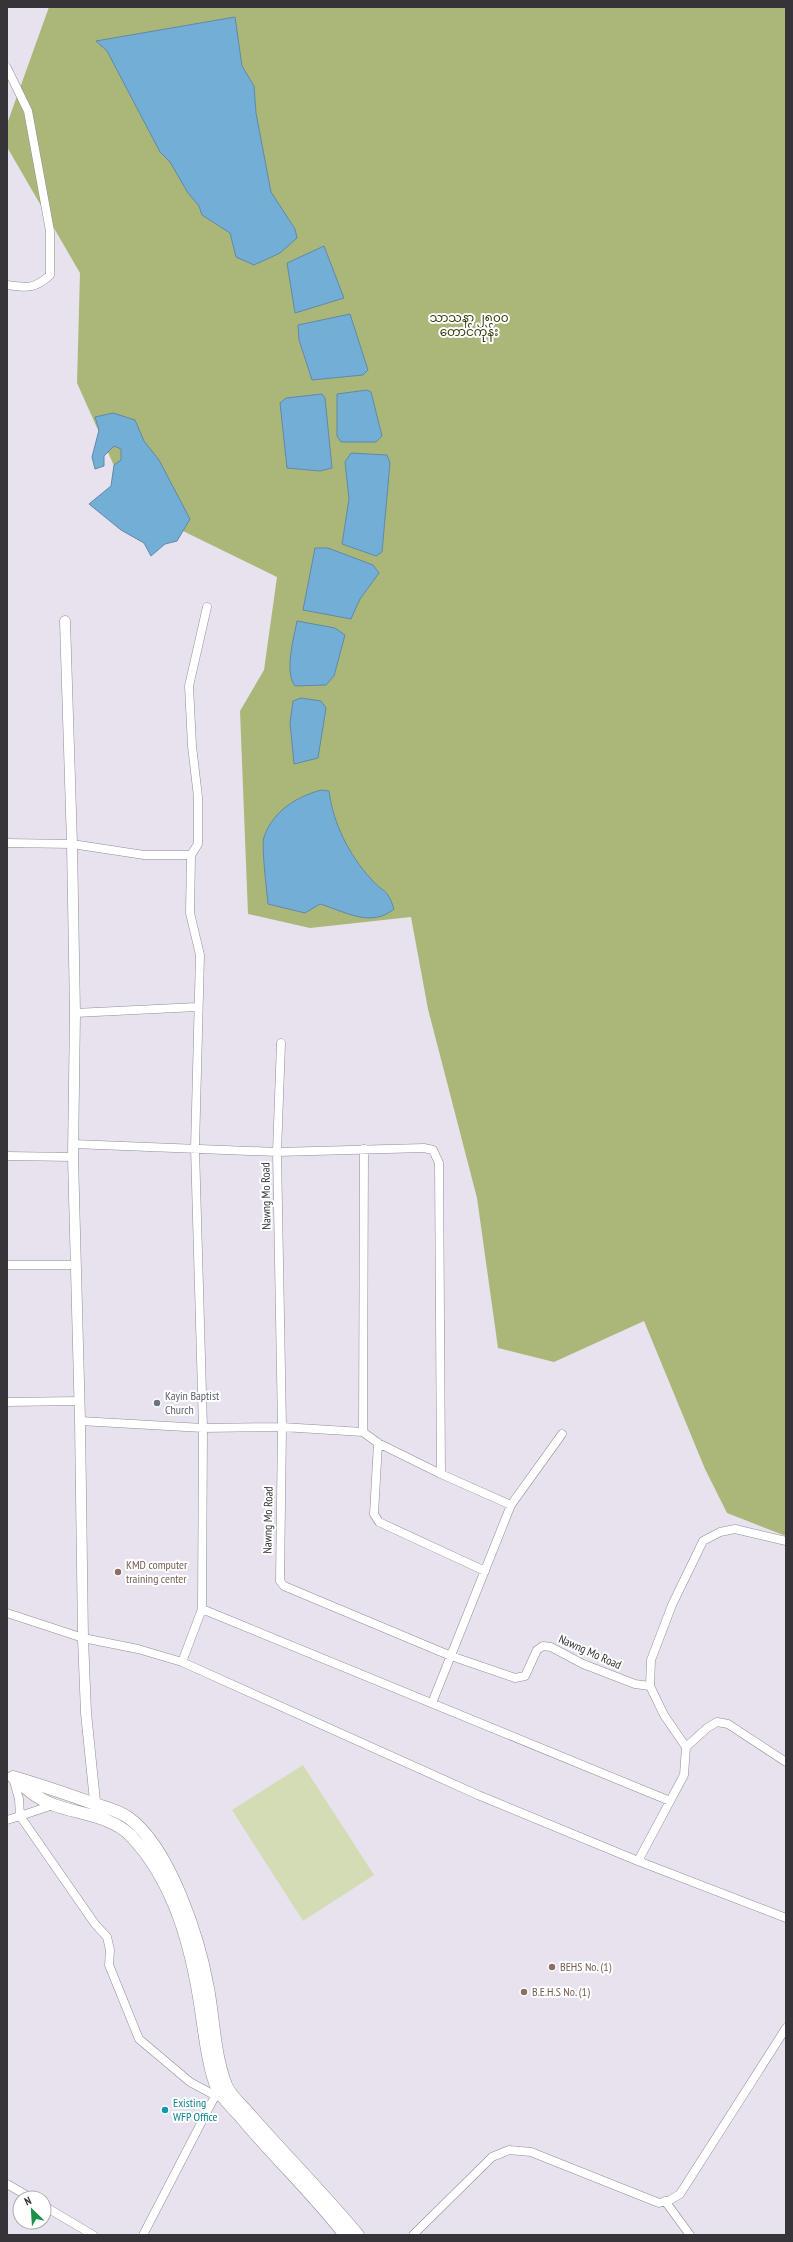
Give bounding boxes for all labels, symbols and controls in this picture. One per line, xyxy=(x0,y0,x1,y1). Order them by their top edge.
park label: သာသနာ ၂၅၀၀ တောင်ကုန်း xyxy=(429,310,509,342)
street label: Nawng Mo Road xyxy=(257,1162,274,1230)
place label: Kayin Baptist Church xyxy=(165,1388,220,1417)
marker: Kayin Baptist Church xyxy=(152,1398,162,1408)
street label: Nawng Mo Road xyxy=(259,1486,276,1554)
place label: KMD computer training center xyxy=(126,1557,188,1586)
marker: KMD computer training center xyxy=(113,1567,123,1577)
street label: Nawng Mo Road xyxy=(556,1631,624,1672)
place label: BEHS No. (1) xyxy=(560,1959,612,1974)
marker: BEHS No. (1) xyxy=(547,1962,557,1972)
place label: B.E.H.S No. (1) xyxy=(532,1984,590,1999)
marker: B.E.H.S No. (1) xyxy=(519,1987,529,1997)
place label: Existing WFP Office xyxy=(173,2095,218,2124)
marker: Existing WFP Office xyxy=(160,2105,170,2115)
north arrow xyxy=(12,2190,52,2230)
text: N xyxy=(22,2193,33,2209)

